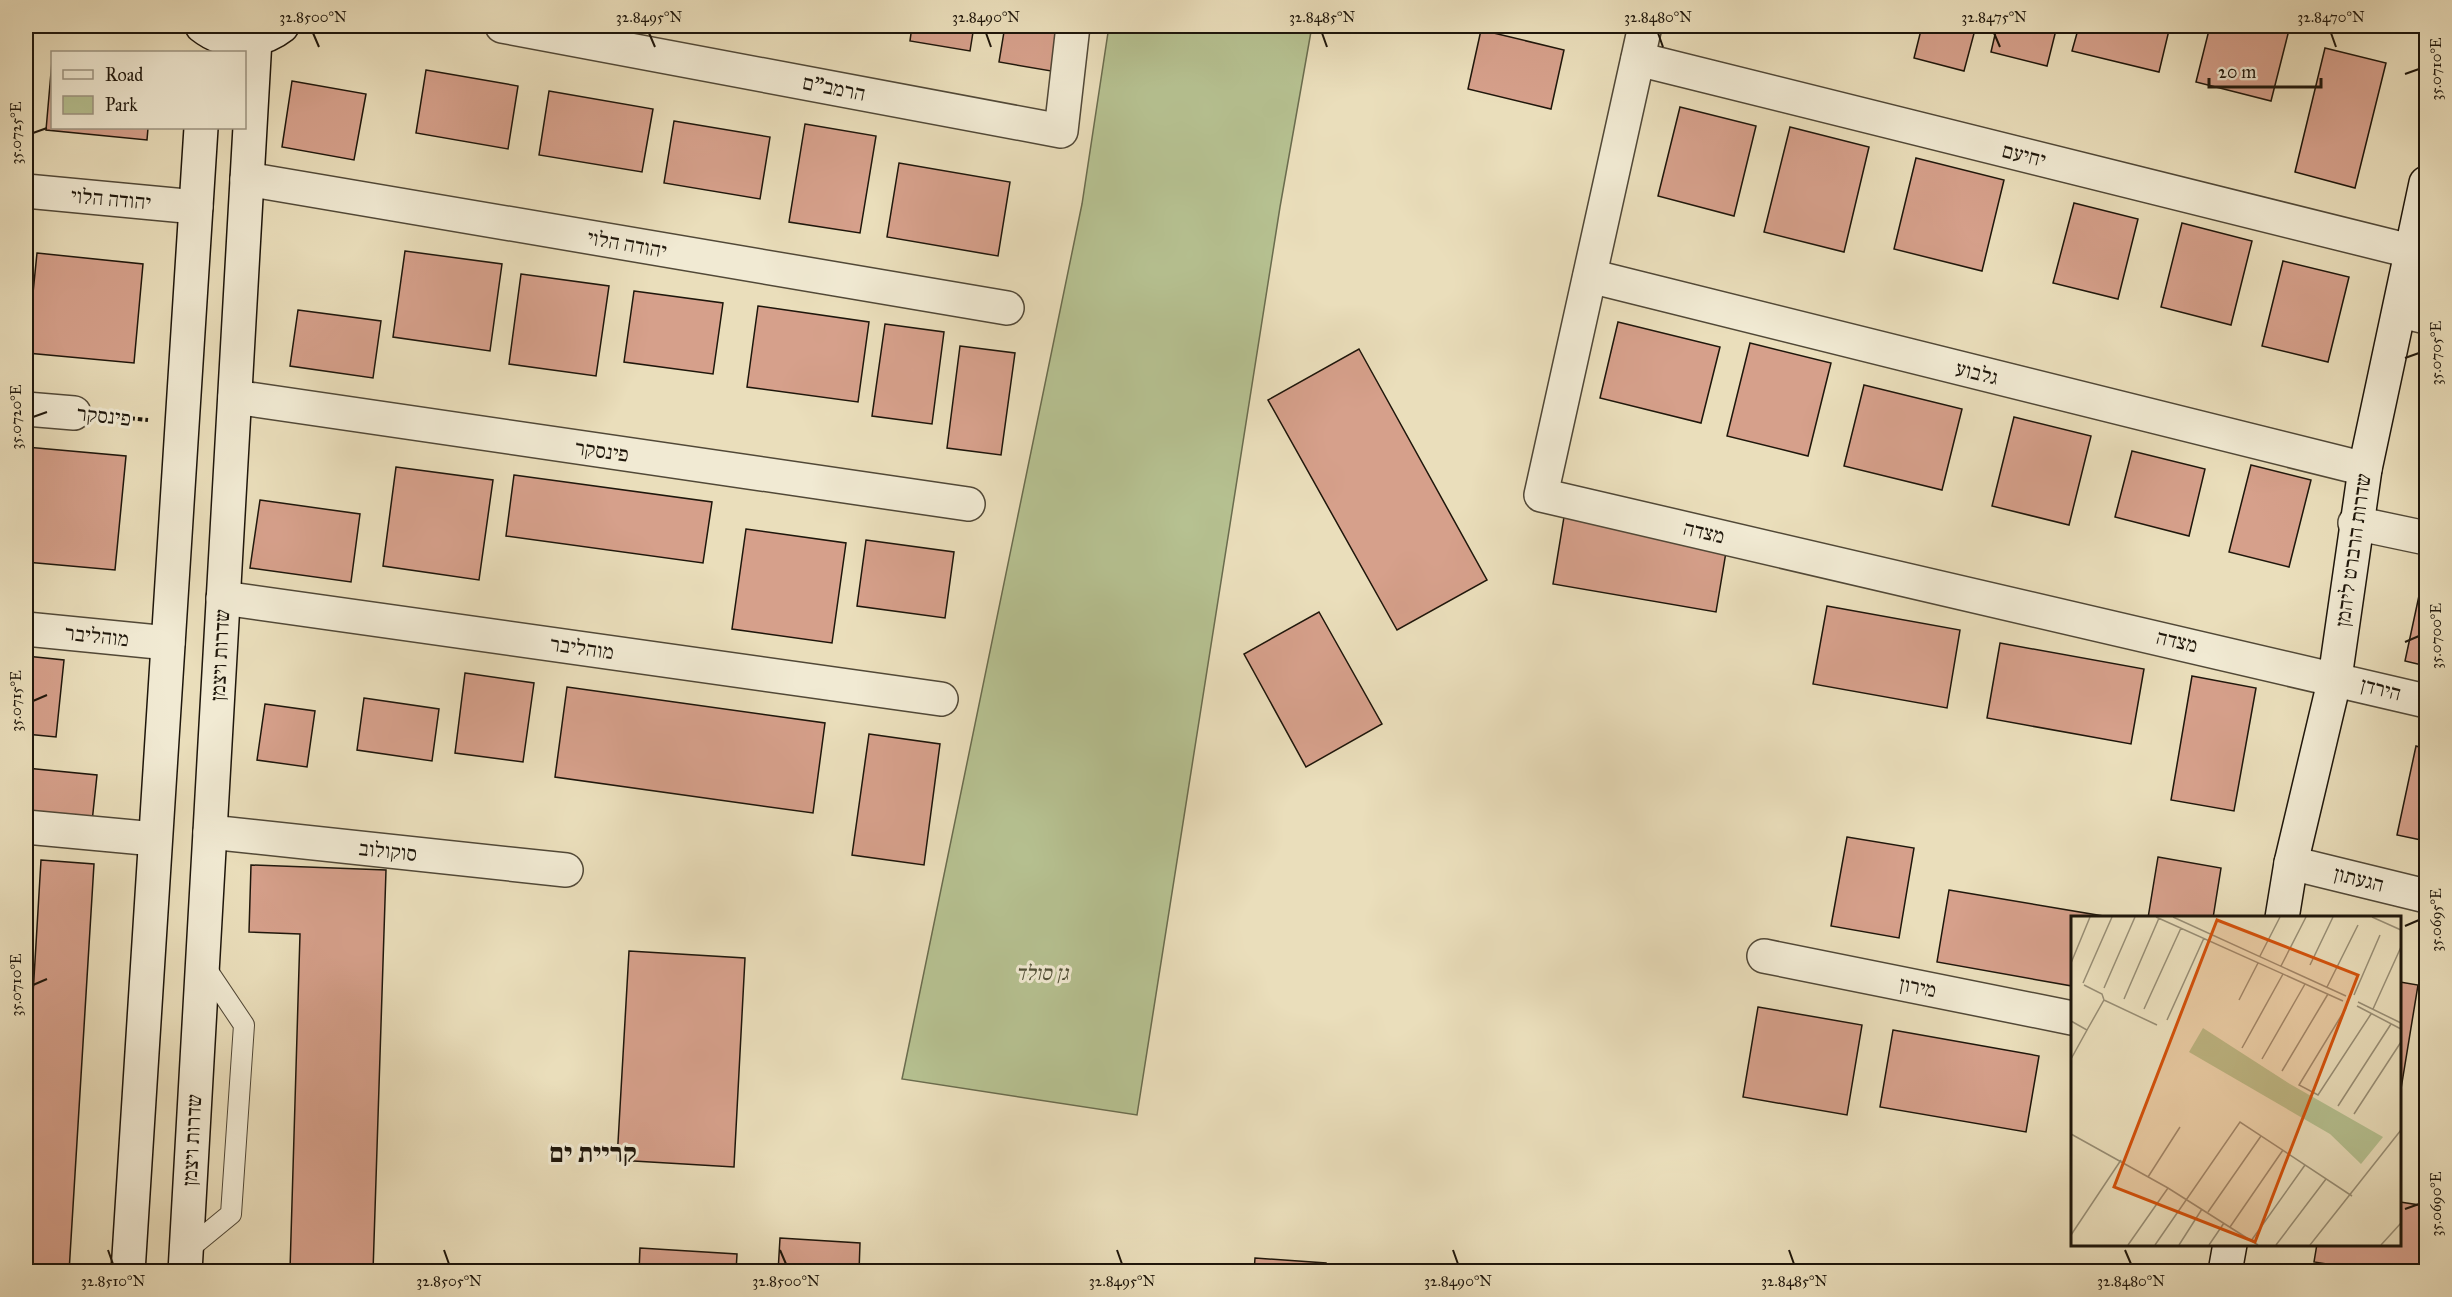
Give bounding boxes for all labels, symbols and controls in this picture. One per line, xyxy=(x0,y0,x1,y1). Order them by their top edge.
text: 32.8500°N xyxy=(279,8,347,26)
text: 32.8495°N xyxy=(616,8,682,26)
text: 32.8490°N xyxy=(952,8,1020,26)
text: 32.8485°N xyxy=(1289,8,1355,26)
text: 32.8480°N xyxy=(1624,8,1692,26)
text: 32.8475°N xyxy=(1961,8,2027,26)
text: 32.8470°N xyxy=(2297,8,2365,26)
text: 35.0710°E xyxy=(2427,37,2445,101)
legend xyxy=(51,51,246,129)
scale bar xyxy=(2209,51,2322,89)
text: 20 m xyxy=(2218,61,2256,83)
text: Road xyxy=(105,64,143,86)
street label: הרמב"ם xyxy=(800,69,868,107)
text: Park xyxy=(105,94,138,116)
text: 35.0725°E xyxy=(7,101,25,164)
street label: יחיעם xyxy=(1999,137,2049,173)
street label: יהודה הלוי xyxy=(70,183,152,215)
street label: יהודה הלוי xyxy=(585,224,669,264)
text: 35.0705°E xyxy=(2427,321,2445,385)
street label: גלבוע xyxy=(1953,355,2001,391)
text: 35.0720°E xyxy=(7,384,25,449)
street label: פינסקר xyxy=(76,400,132,432)
street label: פינסקר xyxy=(573,434,631,468)
street label: שדרות הרברט ליהמן xyxy=(2329,472,2377,628)
street label: מצדה xyxy=(1681,515,1727,549)
text: 35.0700°E xyxy=(2427,603,2445,669)
street label: שדרות ויצמן xyxy=(205,608,235,702)
street label: מוהליבר xyxy=(64,620,130,652)
street label: מצדה xyxy=(2154,624,2200,658)
street label: מוהליבר xyxy=(548,631,616,665)
text: 35.0715°E xyxy=(7,670,25,732)
street label: הירדן xyxy=(2358,671,2404,707)
street label: סוקולוב xyxy=(357,835,419,867)
street label: הגעתון xyxy=(2331,860,2387,898)
text: 35.0695°E xyxy=(2427,888,2445,952)
inset map xyxy=(2071,916,2401,1246)
text: 35.0710°E xyxy=(7,953,25,1017)
park label: גן סולד xyxy=(1016,960,1070,986)
street label: מירון xyxy=(1897,971,1939,1003)
street label: שדרות ויצמן xyxy=(177,1093,207,1187)
district label: קריית ים xyxy=(549,1136,637,1169)
text: 35.0690°E xyxy=(2427,1171,2445,1237)
text: 32.8510°N xyxy=(81,1272,146,1290)
text: 32.8505°N xyxy=(416,1272,482,1290)
text: 32.8500°N xyxy=(752,1272,820,1290)
text: 32.8495°N xyxy=(1089,1272,1155,1290)
text: 32.8490°N xyxy=(1424,1272,1492,1290)
text: 32.8485°N xyxy=(1761,1272,1827,1290)
text: 32.8480°N xyxy=(2097,1272,2165,1290)

